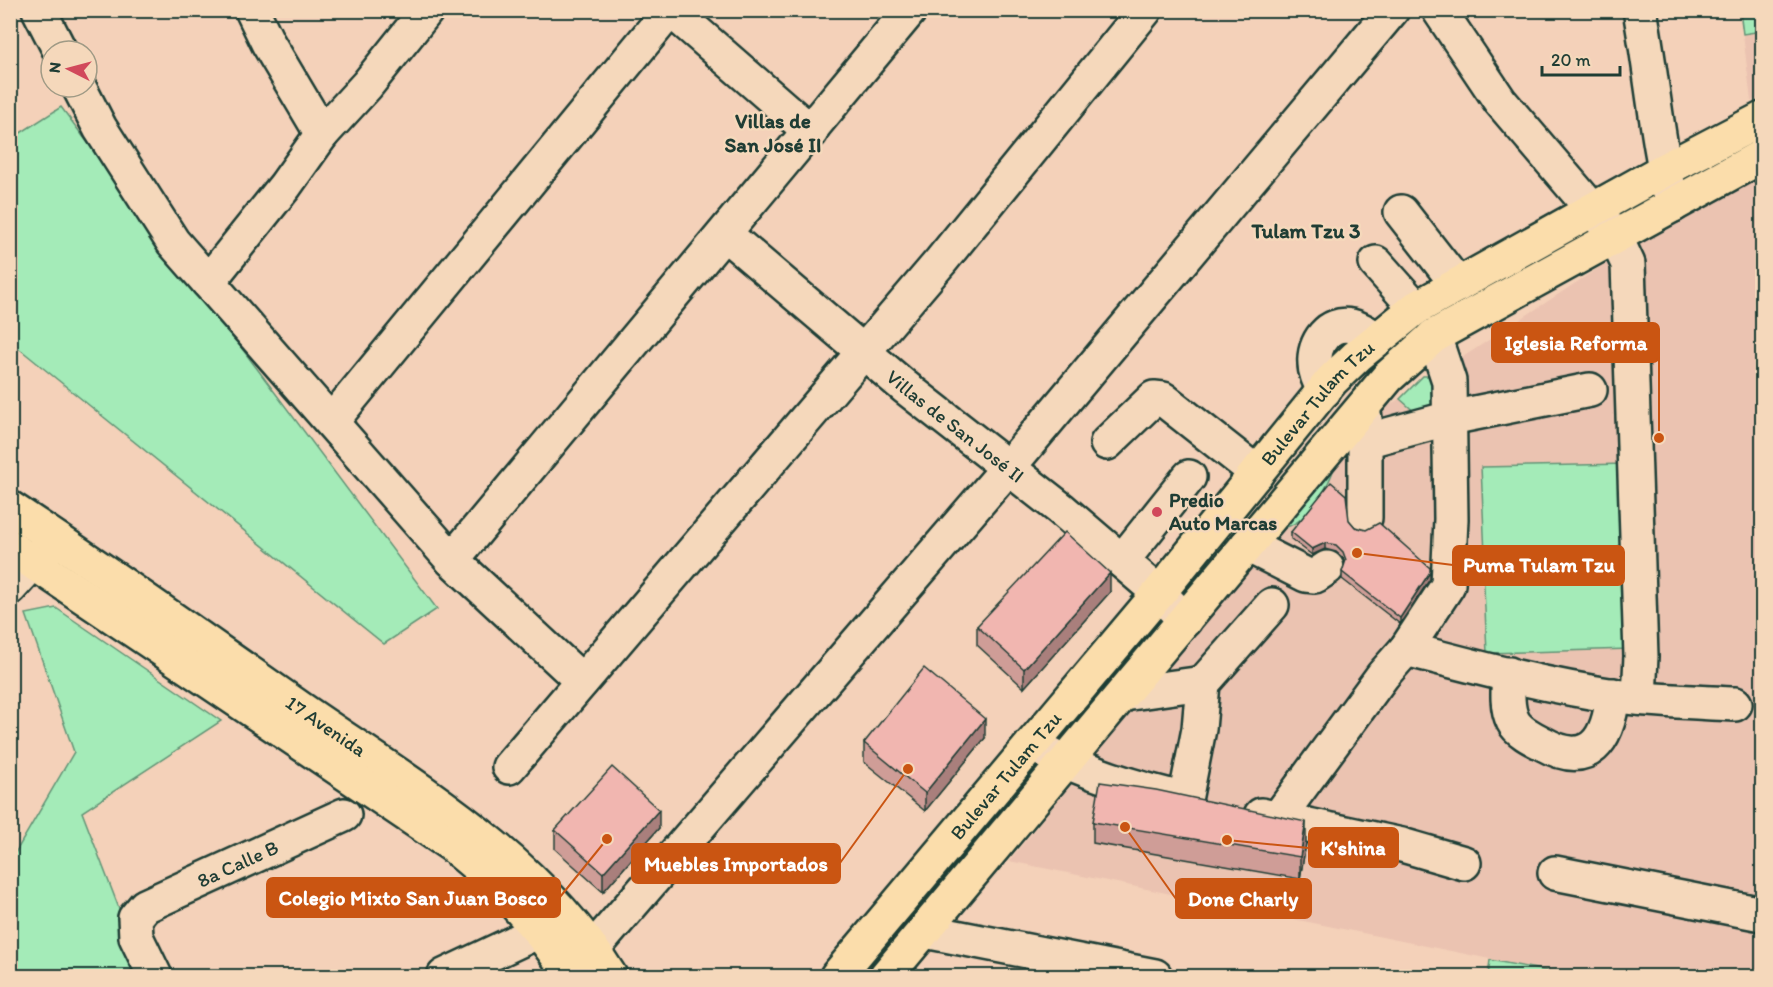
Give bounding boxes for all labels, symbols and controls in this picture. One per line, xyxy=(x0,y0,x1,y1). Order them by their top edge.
north arrow xyxy=(39,39,99,99)
scale bar xyxy=(1542,39,1620,77)
text: 20 m xyxy=(1551,49,1591,71)
text: N xyxy=(45,61,65,74)
district label: Villas de San José II xyxy=(724,108,822,157)
district label: Tulam Tzu 3 xyxy=(1250,218,1361,243)
callout: Iglesia Reforma xyxy=(1492,323,1659,362)
text: Iglesia Reforma xyxy=(1505,330,1648,356)
street label: Bulevar Tulam Tzu xyxy=(1255,335,1379,470)
street label: Villas de San José II xyxy=(882,365,1029,488)
place label: Predio Auto Marcas xyxy=(1168,488,1277,535)
marker: Predio Auto Marcas xyxy=(1150,505,1164,519)
callout: Puma Tulam Tzu xyxy=(1453,546,1624,585)
text: Puma Tulam Tzu xyxy=(1463,552,1616,577)
street label: 17 Avenida xyxy=(281,690,371,762)
street label: Bulevar Tulam Tzu xyxy=(945,707,1066,844)
callout: K'shina xyxy=(1309,828,1398,867)
street label: 8a Calle B xyxy=(193,835,282,893)
text: K'shina xyxy=(1320,835,1386,860)
callout: Muebles Importados xyxy=(632,844,840,883)
text: Muebles Importados xyxy=(644,851,828,877)
callout: Colegio Mixto San Juan Bosco xyxy=(267,878,560,917)
callout: Done Charly xyxy=(1176,879,1311,918)
text: Colegio Mixto San Juan Bosco xyxy=(278,885,548,911)
text: Done Charly xyxy=(1188,886,1298,912)

